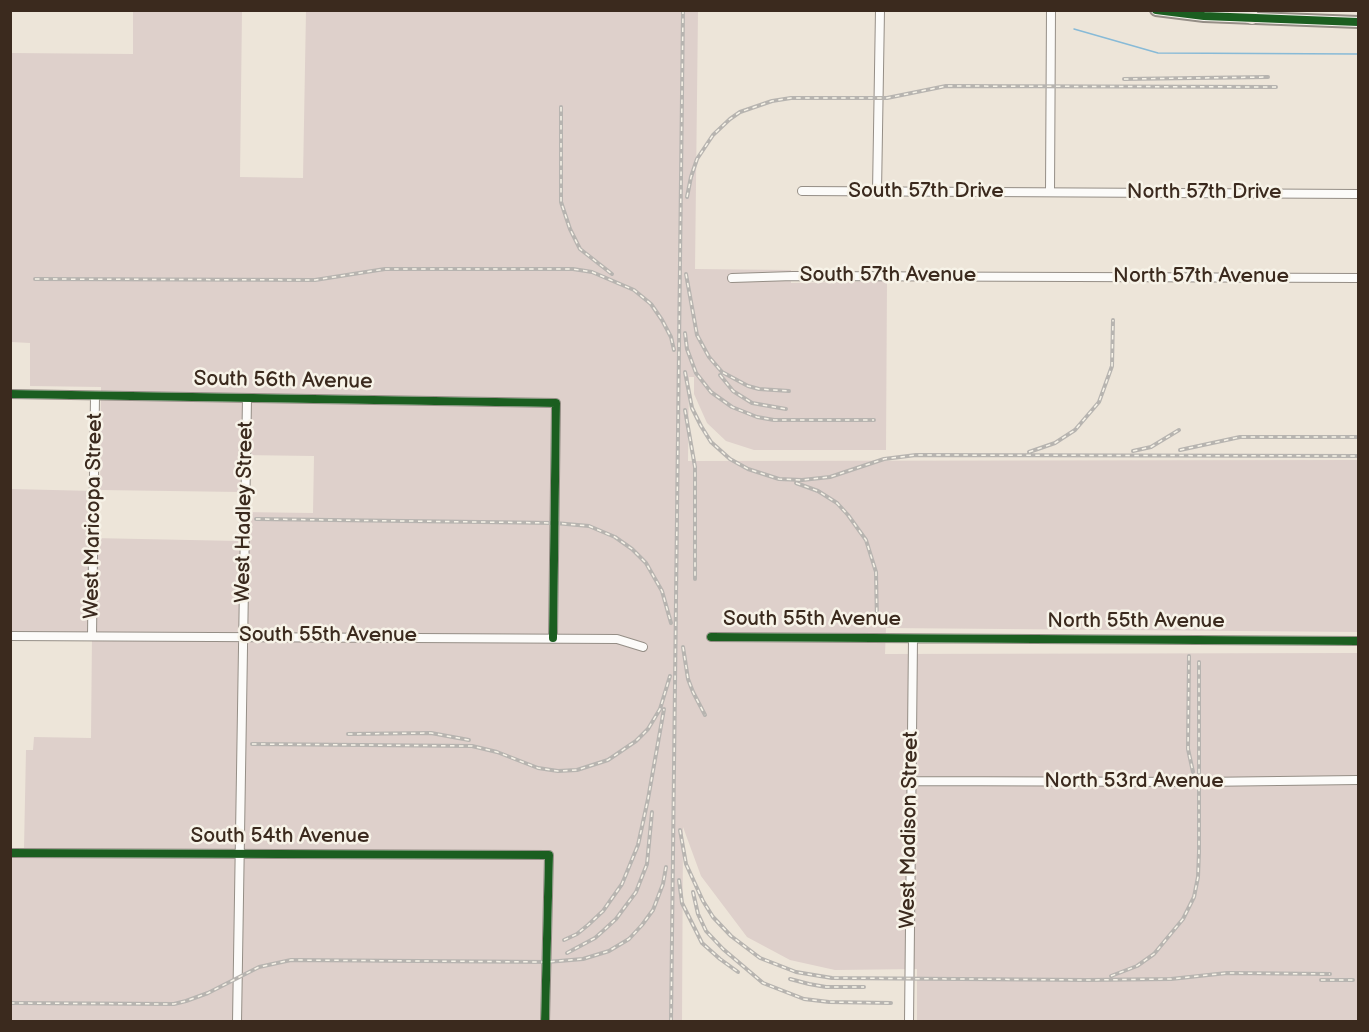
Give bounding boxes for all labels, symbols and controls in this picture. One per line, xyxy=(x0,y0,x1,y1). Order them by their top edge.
street label: South 57th Drive xyxy=(848,179,1004,205)
street label: North 57th Drive xyxy=(1127,180,1281,206)
street label: South 57th Avenue xyxy=(800,263,976,289)
street label: North 57th Avenue xyxy=(1113,264,1289,290)
street label: South 56th Avenue xyxy=(193,367,373,395)
street label: West Maricopa Street xyxy=(80,413,108,619)
street label: West Hadley Street xyxy=(231,421,259,603)
street label: South 55th Avenue xyxy=(723,607,901,633)
street label: North 55th Avenue xyxy=(1047,609,1225,635)
street label: South 55th Avenue xyxy=(239,623,417,649)
street label: West Madison Street xyxy=(896,731,924,929)
street label: North 53rd Avenue xyxy=(1044,769,1224,795)
street label: South 54th Avenue xyxy=(191,824,369,850)

